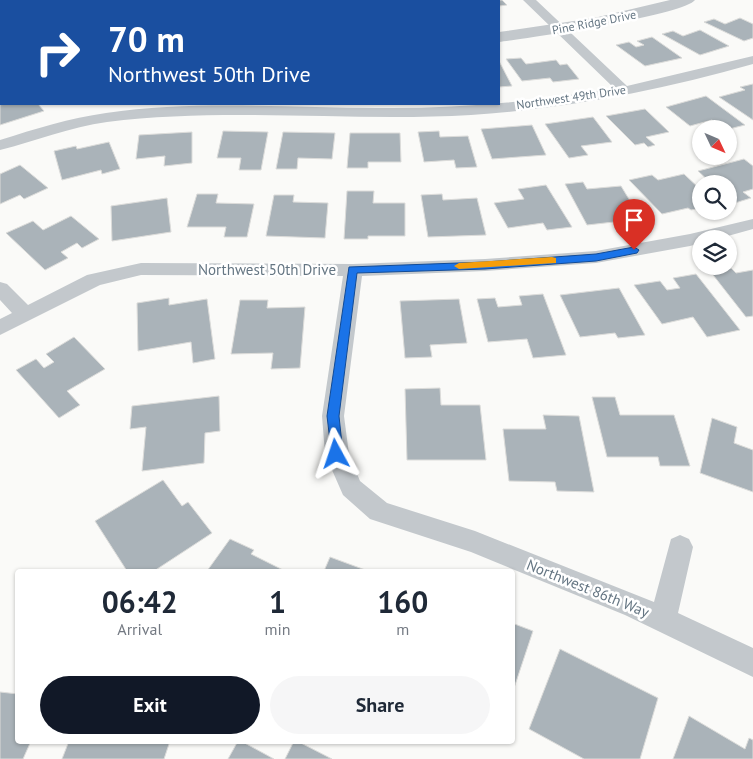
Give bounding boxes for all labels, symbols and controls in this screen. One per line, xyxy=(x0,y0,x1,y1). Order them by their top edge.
street label: Pine Ridge Drive xyxy=(551,7,637,37)
text: 70 m xyxy=(108,16,185,62)
icon: right xyxy=(25,20,90,85)
text: Northwest 50th Drive xyxy=(108,60,311,88)
street label: Northwest 49th Drive xyxy=(515,82,627,112)
north arrow xyxy=(692,120,738,165)
map controls xyxy=(692,120,737,275)
button: search xyxy=(692,175,737,220)
pin xyxy=(613,199,655,250)
icon: arrive xyxy=(620,206,648,234)
button: layers xyxy=(692,230,737,275)
street label: Northwest 50th Drive xyxy=(198,260,336,279)
position arrow xyxy=(309,427,361,479)
street label: Northwest 86th Way xyxy=(524,555,652,621)
text: 06:42 xyxy=(102,582,178,621)
text: 1 xyxy=(269,582,286,621)
text: 160 xyxy=(377,582,428,621)
text: Arrival xyxy=(117,619,162,639)
text: min xyxy=(265,619,291,639)
text: m xyxy=(396,619,409,639)
button: Exit xyxy=(40,676,260,734)
button: Share xyxy=(270,676,490,734)

